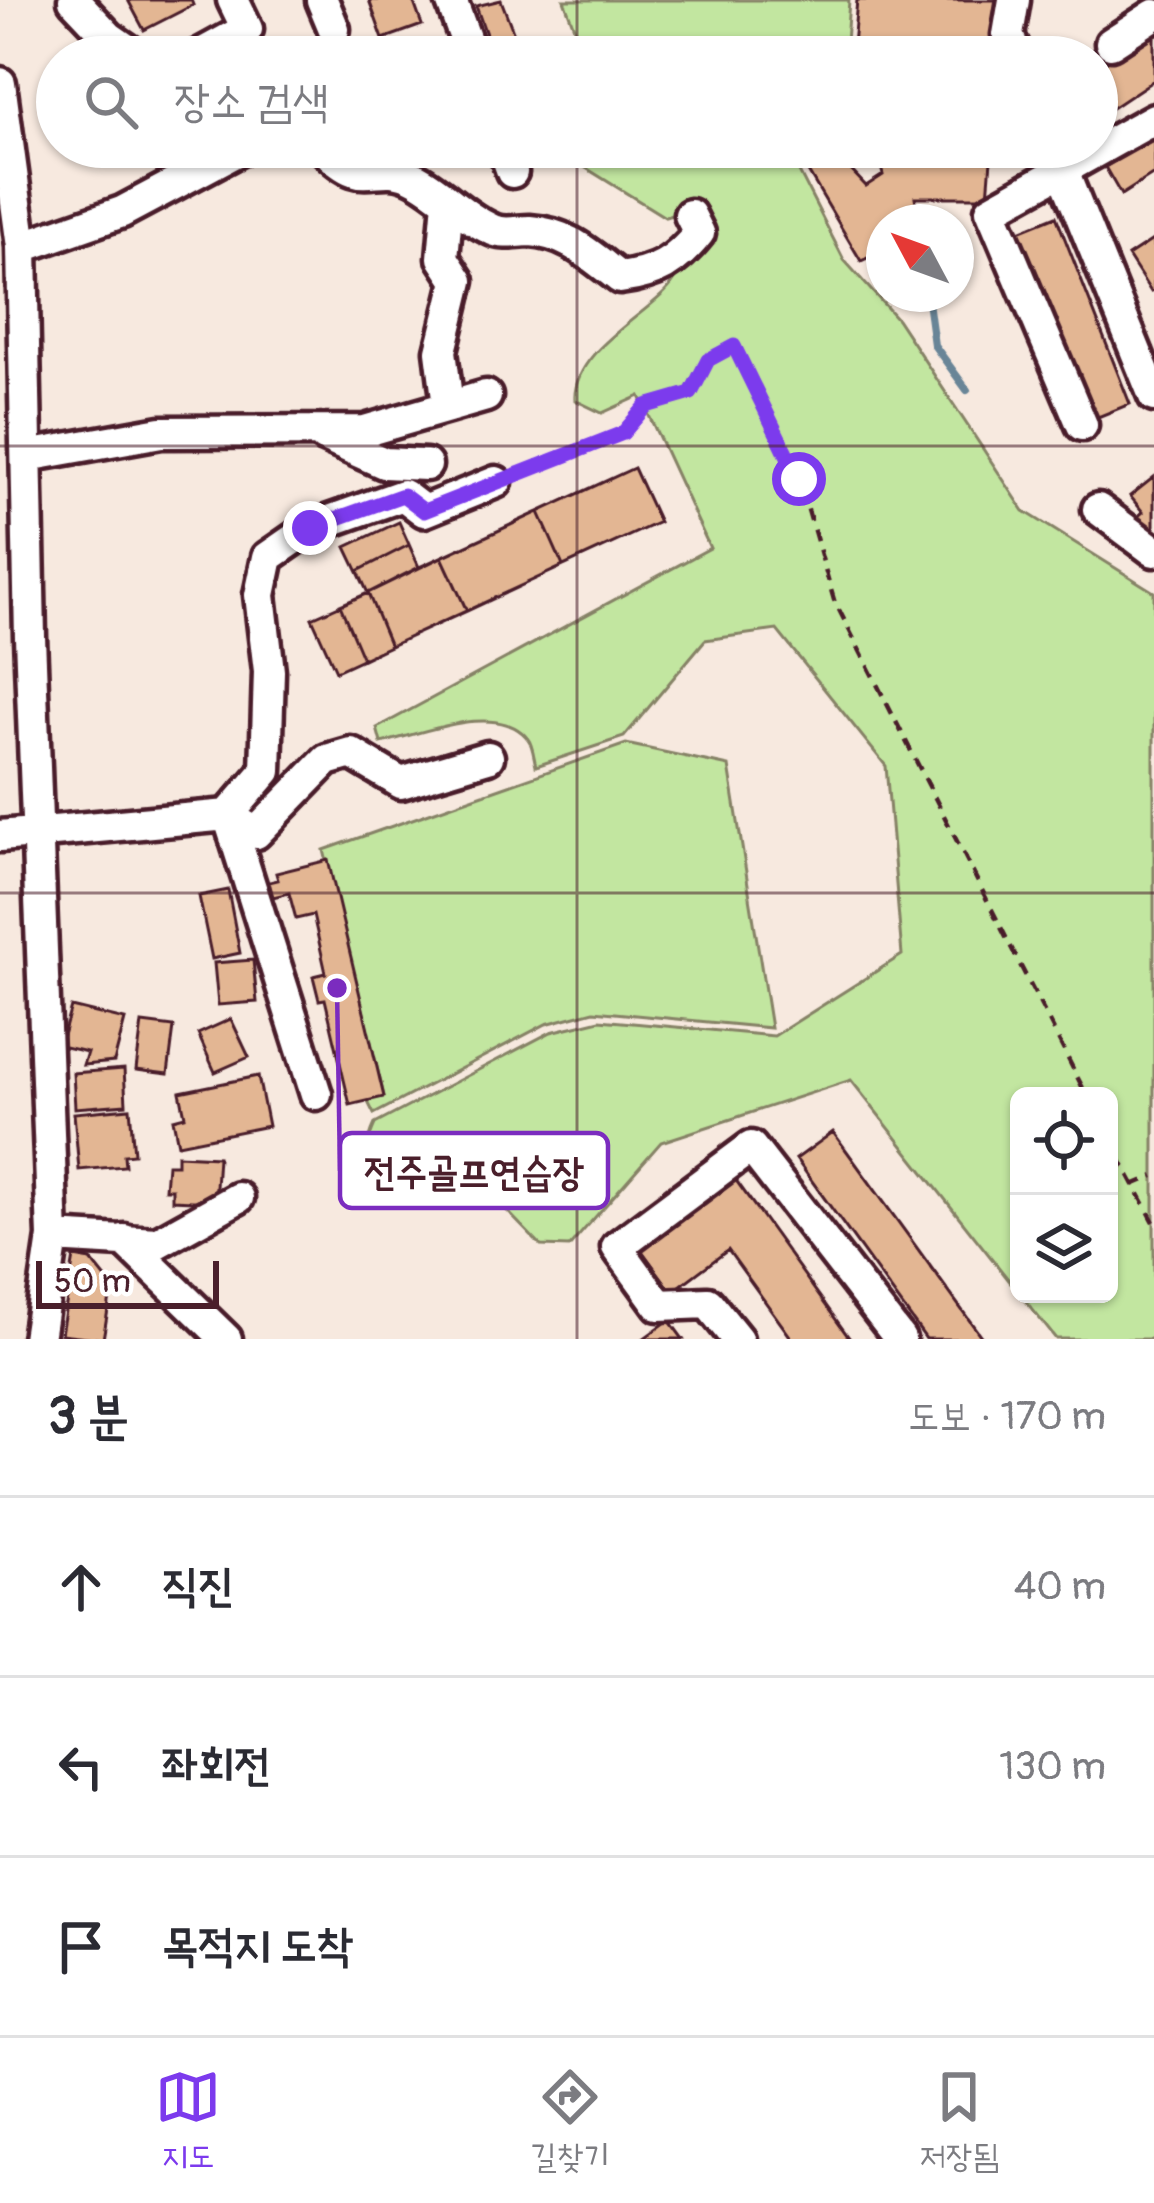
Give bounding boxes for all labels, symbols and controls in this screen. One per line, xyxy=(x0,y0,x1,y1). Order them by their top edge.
search box xyxy=(36,36,1118,168)
icon: search xyxy=(78,69,144,135)
text: 장소 검색 xyxy=(174,74,329,130)
north arrow xyxy=(866,204,974,312)
route start xyxy=(772,452,826,506)
route end xyxy=(283,501,337,555)
map controls xyxy=(1010,1087,1118,1303)
button: locate xyxy=(1010,1087,1118,1195)
callout: 전주골프연습장 xyxy=(340,1133,608,1208)
text: 전주골프연습장 xyxy=(364,1148,584,1197)
button: layers xyxy=(1010,1195,1118,1303)
scale bar xyxy=(36,1255,219,1308)
text: 50 m xyxy=(54,1261,131,1302)
text: 3 분 xyxy=(48,1385,129,1449)
text: 도보 · 170 m xyxy=(908,1392,1106,1441)
icon: ahead xyxy=(48,1554,114,1620)
text: 직진 xyxy=(162,1558,234,1614)
text: 40 m xyxy=(1014,1562,1106,1611)
icon: left xyxy=(48,1734,114,1800)
text: 좌회전 xyxy=(162,1738,271,1794)
text: 130 m xyxy=(999,1742,1106,1791)
icon: arrive xyxy=(48,1914,114,1980)
text: 목적지 도착 xyxy=(162,1918,353,1974)
tab: 지도 xyxy=(155,2064,221,2178)
tab: 길찾기 xyxy=(530,2064,610,2178)
tab: 저장됨 xyxy=(920,2064,999,2178)

